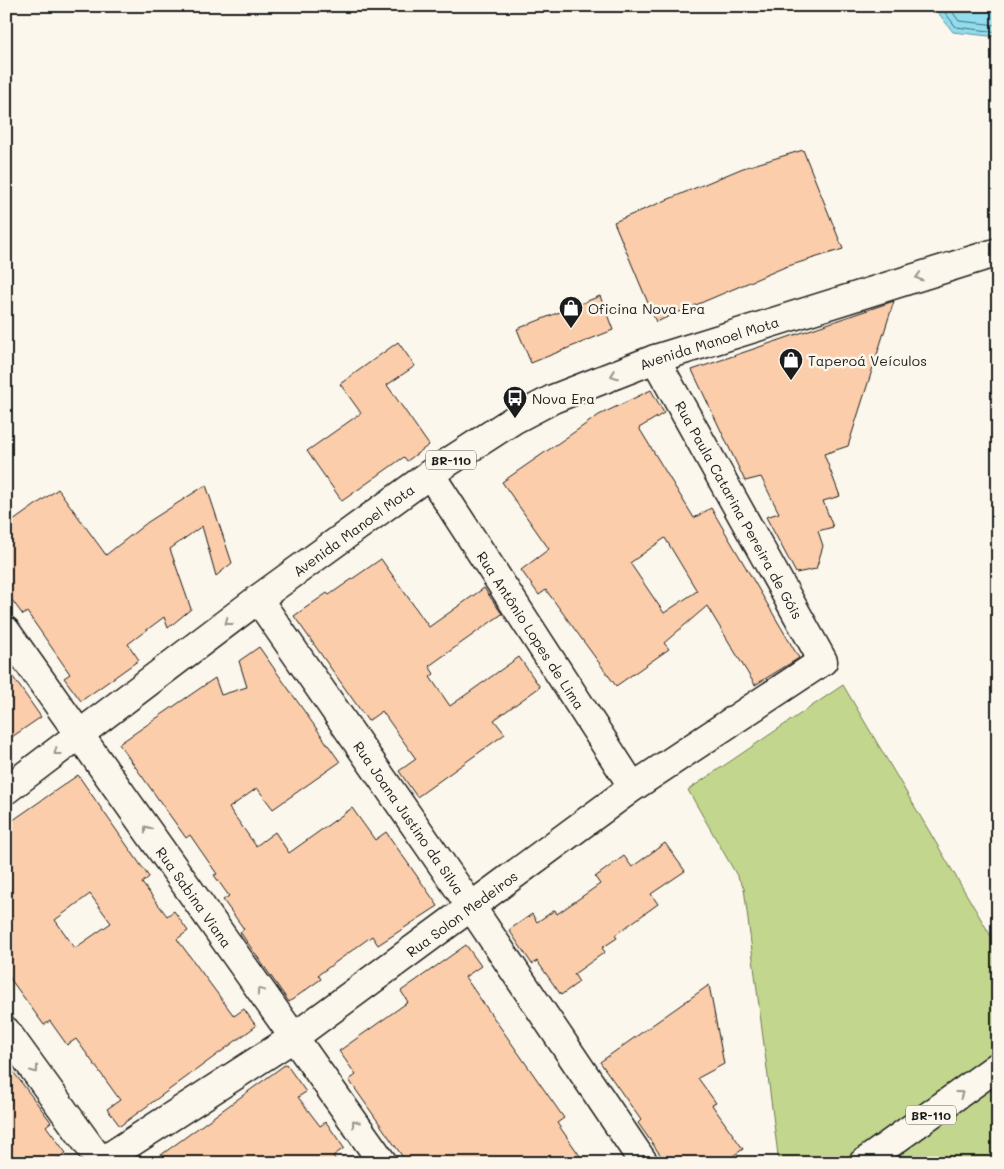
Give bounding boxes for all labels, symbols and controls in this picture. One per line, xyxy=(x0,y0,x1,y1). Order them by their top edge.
one-way arrow xyxy=(915,271,923,281)
shop icon: Oficina Nova Era xyxy=(558,295,584,329)
place label: Oficina Nova Era xyxy=(588,299,705,318)
street label: Avenida Manoel Mota xyxy=(636,311,781,374)
shop icon: Taperoá Veículos xyxy=(778,347,804,381)
place label: Taperoá Veículos xyxy=(808,351,927,370)
one-way arrow xyxy=(610,369,619,379)
bus stop icon: Nova Era xyxy=(502,385,528,419)
place label: Nova Era xyxy=(532,389,595,408)
street label: Rua Paula Catarina Pereira de Góis xyxy=(671,398,807,622)
road number: BR-110 xyxy=(426,450,476,470)
street label: Avenida Manoel Mota xyxy=(289,479,418,580)
street label: Rua Antônio Lopes de Lima xyxy=(473,547,589,713)
one-way arrow xyxy=(224,616,234,625)
street label: Rua Joana Justino da Silva xyxy=(350,737,469,898)
one-way arrow xyxy=(53,746,63,755)
one-way arrow xyxy=(144,825,153,835)
street label: Rua Sabina Viana xyxy=(152,843,237,951)
street label: Rua Solon Medeiros xyxy=(402,866,521,961)
one-way arrow xyxy=(257,987,266,997)
one-way arrow xyxy=(29,1064,38,1074)
one-way arrow xyxy=(954,1091,963,1099)
road number: BR-110 xyxy=(906,1106,956,1124)
one-way arrow xyxy=(352,1120,360,1129)

